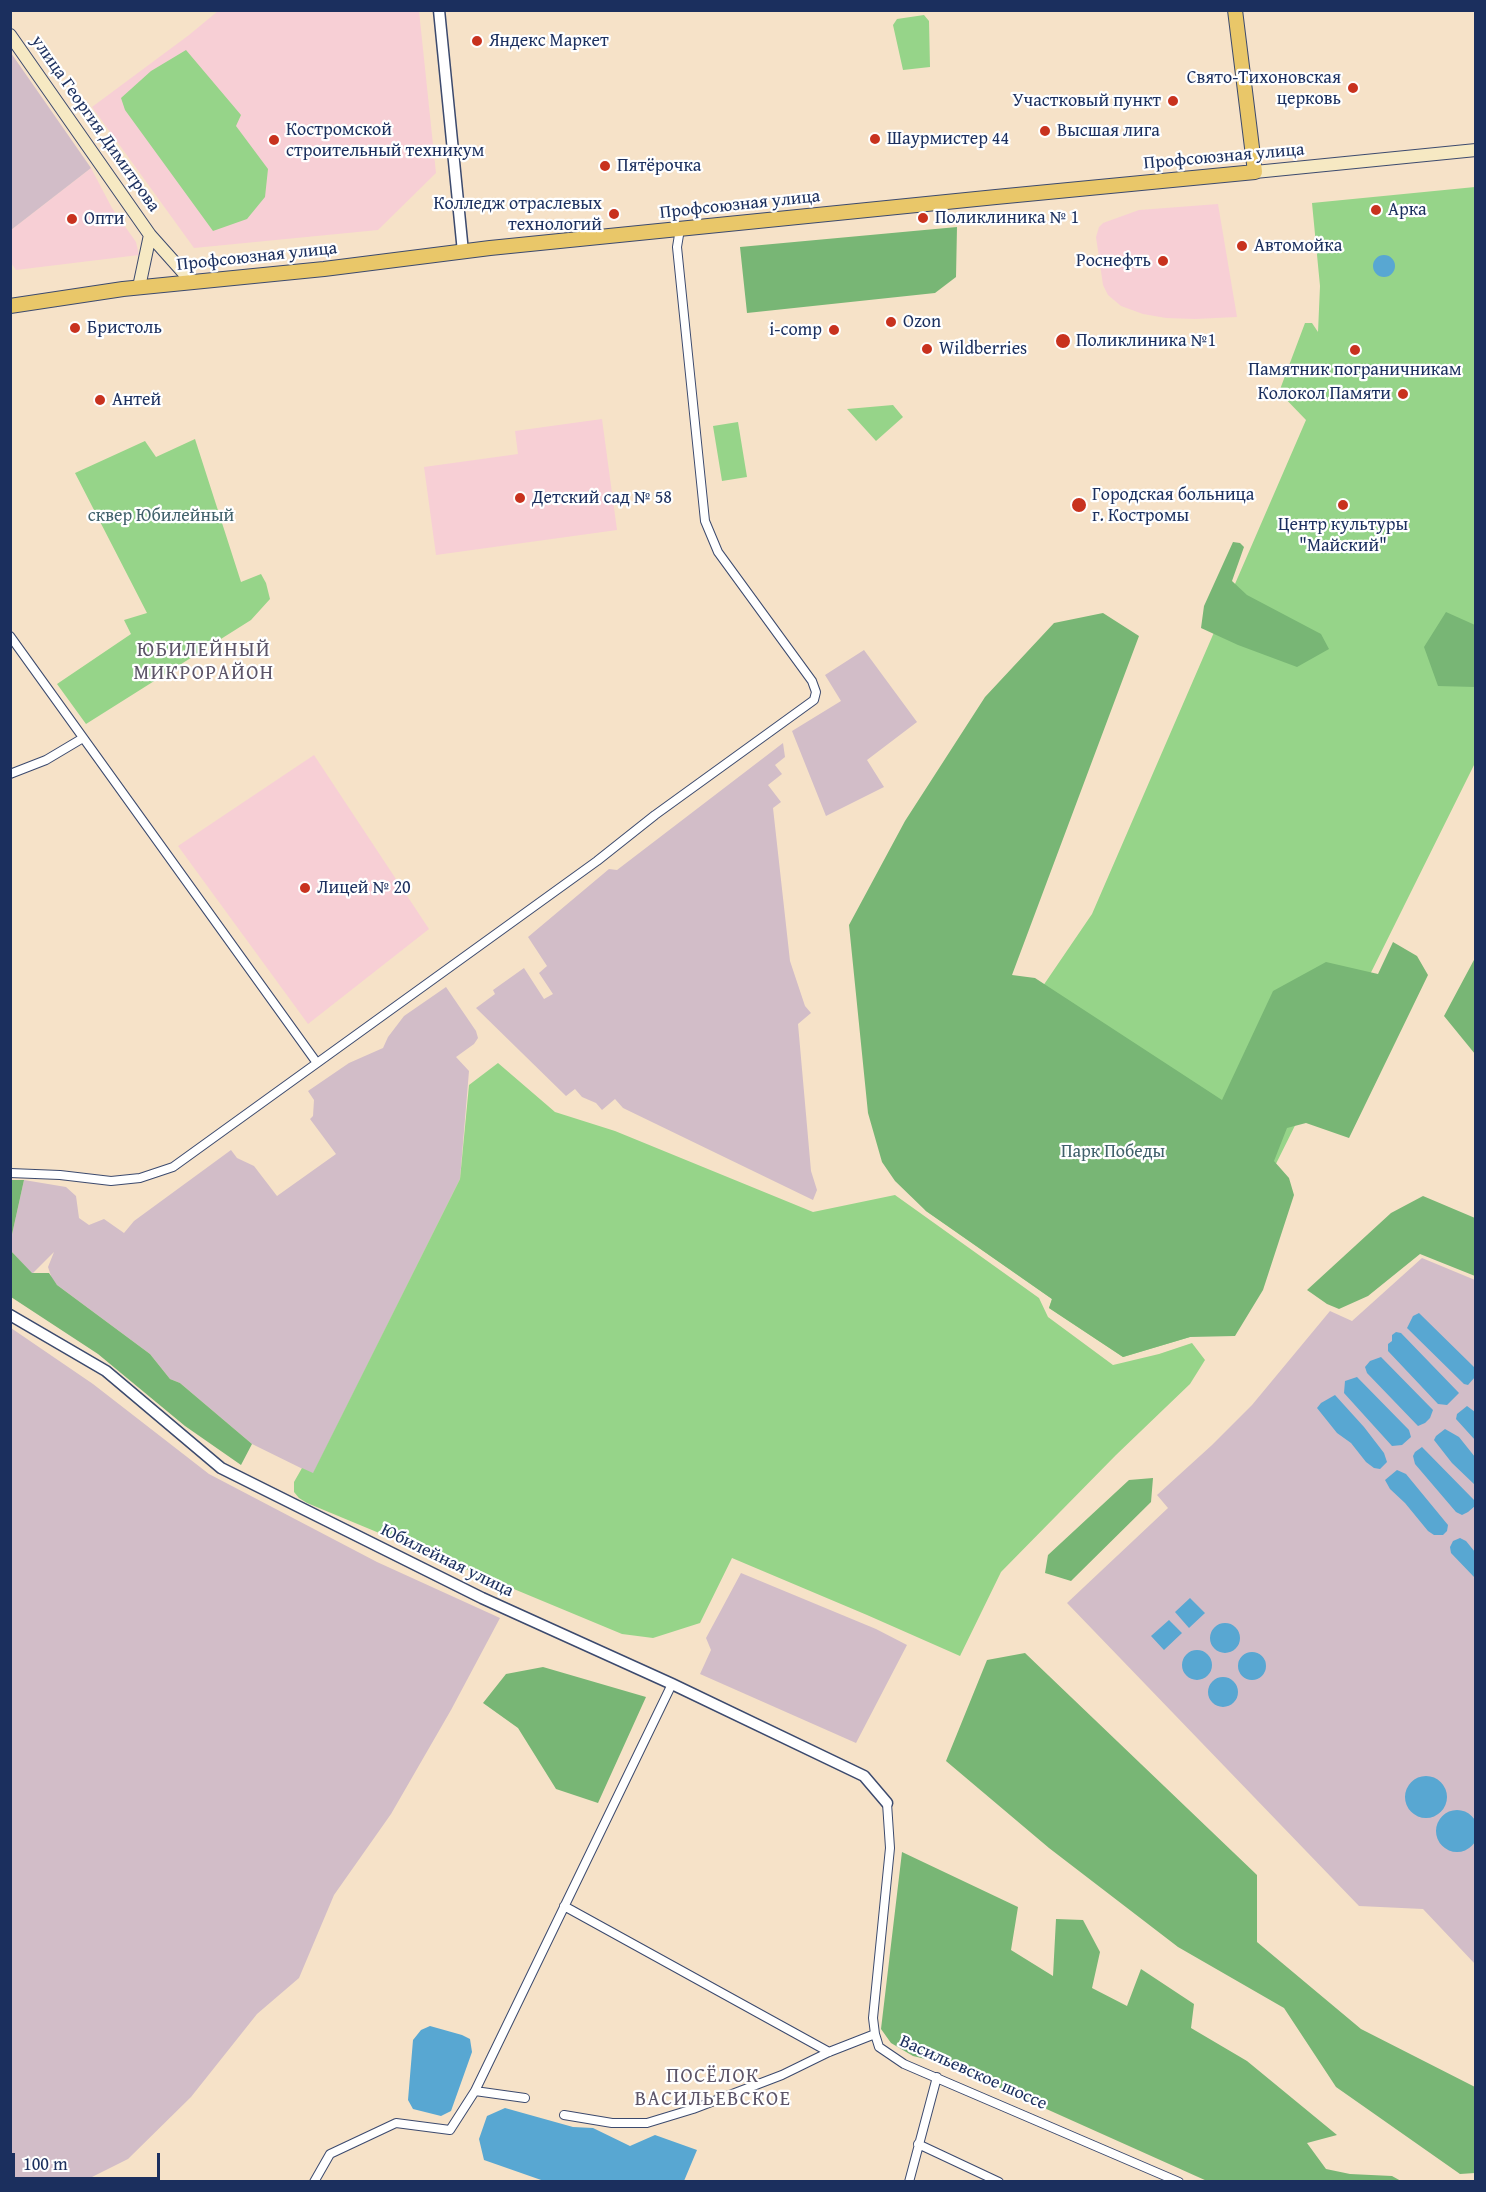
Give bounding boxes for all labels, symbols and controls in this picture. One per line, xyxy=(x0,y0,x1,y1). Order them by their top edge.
place label: Яндекс Маркет xyxy=(489,30,609,52)
street label: улица Георгия Димитрова xyxy=(26,31,164,217)
marker: Яндекс Маркет xyxy=(470,34,484,48)
place label: Свято-Тихоновская церковь xyxy=(1187,67,1341,110)
marker: Свято-Тихоновская церковь xyxy=(1346,81,1360,95)
place label: Участковый пункт xyxy=(1013,90,1161,112)
marker: Участковый пункт xyxy=(1166,94,1180,108)
place label: Костромской строительный техникум xyxy=(286,119,484,162)
place label: Высшая лига xyxy=(1057,120,1160,142)
marker: Высшая лига xyxy=(1038,124,1052,138)
place label: Шаурмистер 44 xyxy=(887,128,1009,150)
marker: Шаурмистер 44 xyxy=(868,132,882,146)
marker: Костромской строительный техникум xyxy=(267,133,281,147)
street label: Профсоюзная улица xyxy=(1143,139,1305,175)
place label: Пятёрочка xyxy=(617,155,701,177)
marker: Пятёрочка xyxy=(598,159,612,173)
street label: Профсоюзная улица xyxy=(659,186,821,224)
place label: Колледж отраслевых технологий xyxy=(434,193,602,236)
place label: Арка xyxy=(1388,199,1427,221)
marker: Арка xyxy=(1369,203,1383,217)
marker: Колледж отраслевых технологий xyxy=(607,207,621,221)
place label: Поликлиника № 1 xyxy=(935,207,1079,229)
place label: Опти xyxy=(84,208,124,230)
marker: Поликлиника № 1 xyxy=(916,211,930,225)
marker: Опти xyxy=(65,212,79,226)
place label: Автомойка xyxy=(1254,235,1342,257)
street label: Профсоюзная улица xyxy=(176,238,338,276)
marker: Автомойка xyxy=(1235,239,1249,253)
place label: Роснефть xyxy=(1076,250,1151,272)
marker: Роснефть xyxy=(1156,254,1170,268)
place label: Ozon xyxy=(903,311,941,333)
marker: Ozon xyxy=(884,315,898,329)
place label: Бристоль xyxy=(87,317,162,339)
place label: i-comp xyxy=(769,319,822,341)
marker: Бристоль xyxy=(68,321,82,335)
marker: i-comp xyxy=(827,323,841,337)
place label: Поликлиника №1 xyxy=(1076,330,1216,352)
marker: Поликлиника №1 xyxy=(1054,332,1072,350)
place label: Wildberries xyxy=(939,338,1027,360)
marker: Wildberries xyxy=(920,342,934,356)
marker: Памятник пограничникам xyxy=(1348,343,1362,357)
place label: Памятник пограничникам xyxy=(1248,359,1462,381)
place label: Колокол Памяти xyxy=(1258,383,1391,405)
marker: Колокол Памяти xyxy=(1396,387,1410,401)
place label: Антей xyxy=(112,389,161,411)
marker: Антей xyxy=(93,393,107,407)
place label: Городская больница г. Костромы xyxy=(1092,484,1254,526)
place label: Детский сад № 58 xyxy=(532,487,672,509)
marker: Детский сад № 58 xyxy=(513,491,527,505)
marker: Городская больница г. Костромы xyxy=(1070,496,1088,514)
marker: Центр культуры "Майский" xyxy=(1336,498,1350,512)
park label: сквер Юбилейный xyxy=(88,505,234,527)
place label: Центр культуры "Майский" xyxy=(1278,514,1408,556)
district label: ЮБИЛЕЙНЫЙ МИКРОРАЙОН xyxy=(133,639,275,686)
place label: Лицей № 20 xyxy=(317,877,411,899)
marker: Лицей № 20 xyxy=(298,881,312,895)
park label: Парк Победы xyxy=(1061,1141,1165,1163)
street label: Юбилейная улица xyxy=(377,1520,517,1602)
street label: Васильевское шоссе xyxy=(896,2031,1050,2115)
district label: ПОСЁЛОК ВАСИЛЬЕВСКОЕ xyxy=(635,2065,791,2112)
scale bar xyxy=(15,2141,164,2179)
text: 100 m xyxy=(23,2150,68,2177)

